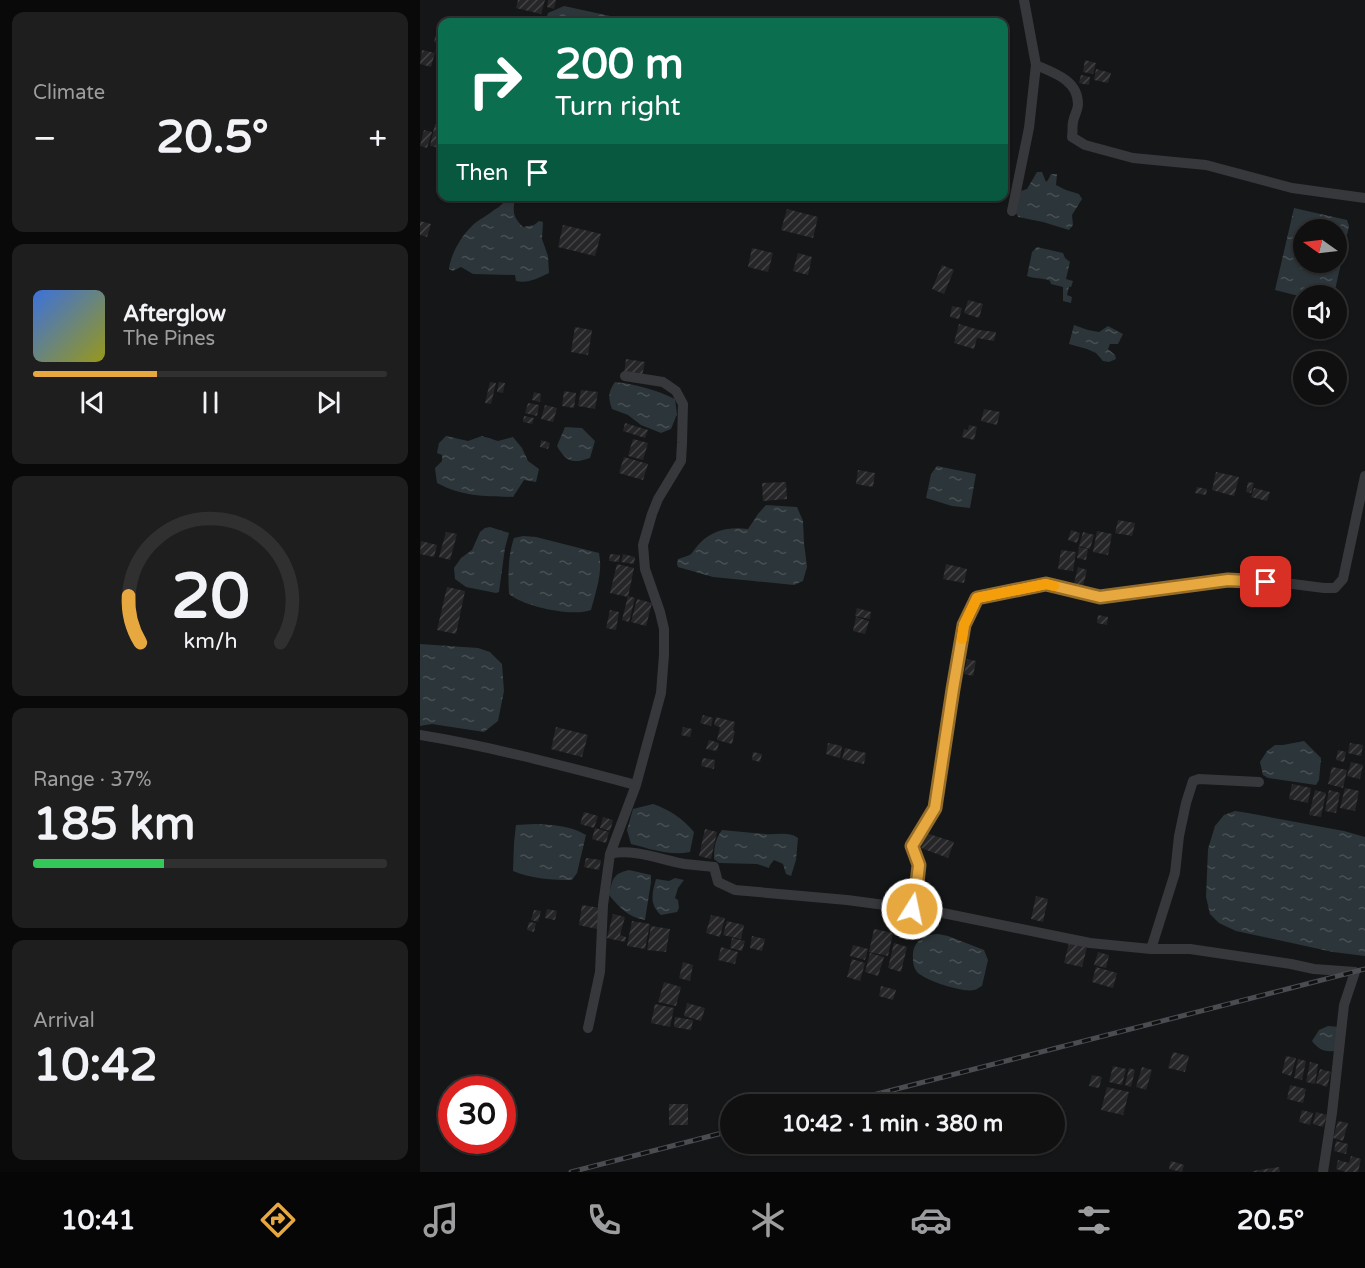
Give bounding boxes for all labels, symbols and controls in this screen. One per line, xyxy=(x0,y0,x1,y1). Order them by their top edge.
text: 200 m xyxy=(555,39,684,90)
icon: right xyxy=(456,42,534,120)
text: Climate xyxy=(33,81,105,105)
text: Turn right xyxy=(555,90,681,123)
text: 20.5° xyxy=(156,111,269,165)
text: − xyxy=(33,119,57,158)
text: + xyxy=(368,119,387,158)
icon: arrive xyxy=(521,156,554,189)
text: Then xyxy=(456,160,509,186)
north arrow xyxy=(1293,219,1347,273)
map controls xyxy=(1293,219,1347,405)
button: sound xyxy=(1293,285,1347,339)
text: Afterglow xyxy=(123,301,226,327)
text: The Pines xyxy=(123,327,215,351)
button: search xyxy=(1293,351,1347,405)
icon: previous xyxy=(76,386,109,419)
icon: pause xyxy=(194,386,227,419)
icon: next xyxy=(312,386,345,419)
pin xyxy=(1240,556,1291,607)
text: 20 xyxy=(171,560,249,635)
icon: arrive xyxy=(1249,565,1282,598)
text: km/h xyxy=(183,628,237,654)
text: Range · 37% xyxy=(33,768,152,792)
text: 185 km xyxy=(33,798,195,852)
position arrow xyxy=(880,877,944,941)
text: Arrival xyxy=(33,1009,95,1033)
text: 10:42 xyxy=(33,1039,158,1093)
speed limit sign: 30 xyxy=(438,1076,516,1154)
text: 10:42 · 1 min · 380 m xyxy=(782,1111,1003,1137)
icon: directions xyxy=(257,1199,299,1241)
icon: music xyxy=(420,1199,462,1241)
icon: phone xyxy=(583,1199,625,1241)
icon: climate xyxy=(747,1199,789,1241)
icon: car xyxy=(910,1199,952,1241)
icon: filters xyxy=(1073,1199,1115,1241)
text: 10:41 xyxy=(61,1204,136,1237)
text: 20.5° xyxy=(1237,1204,1304,1237)

